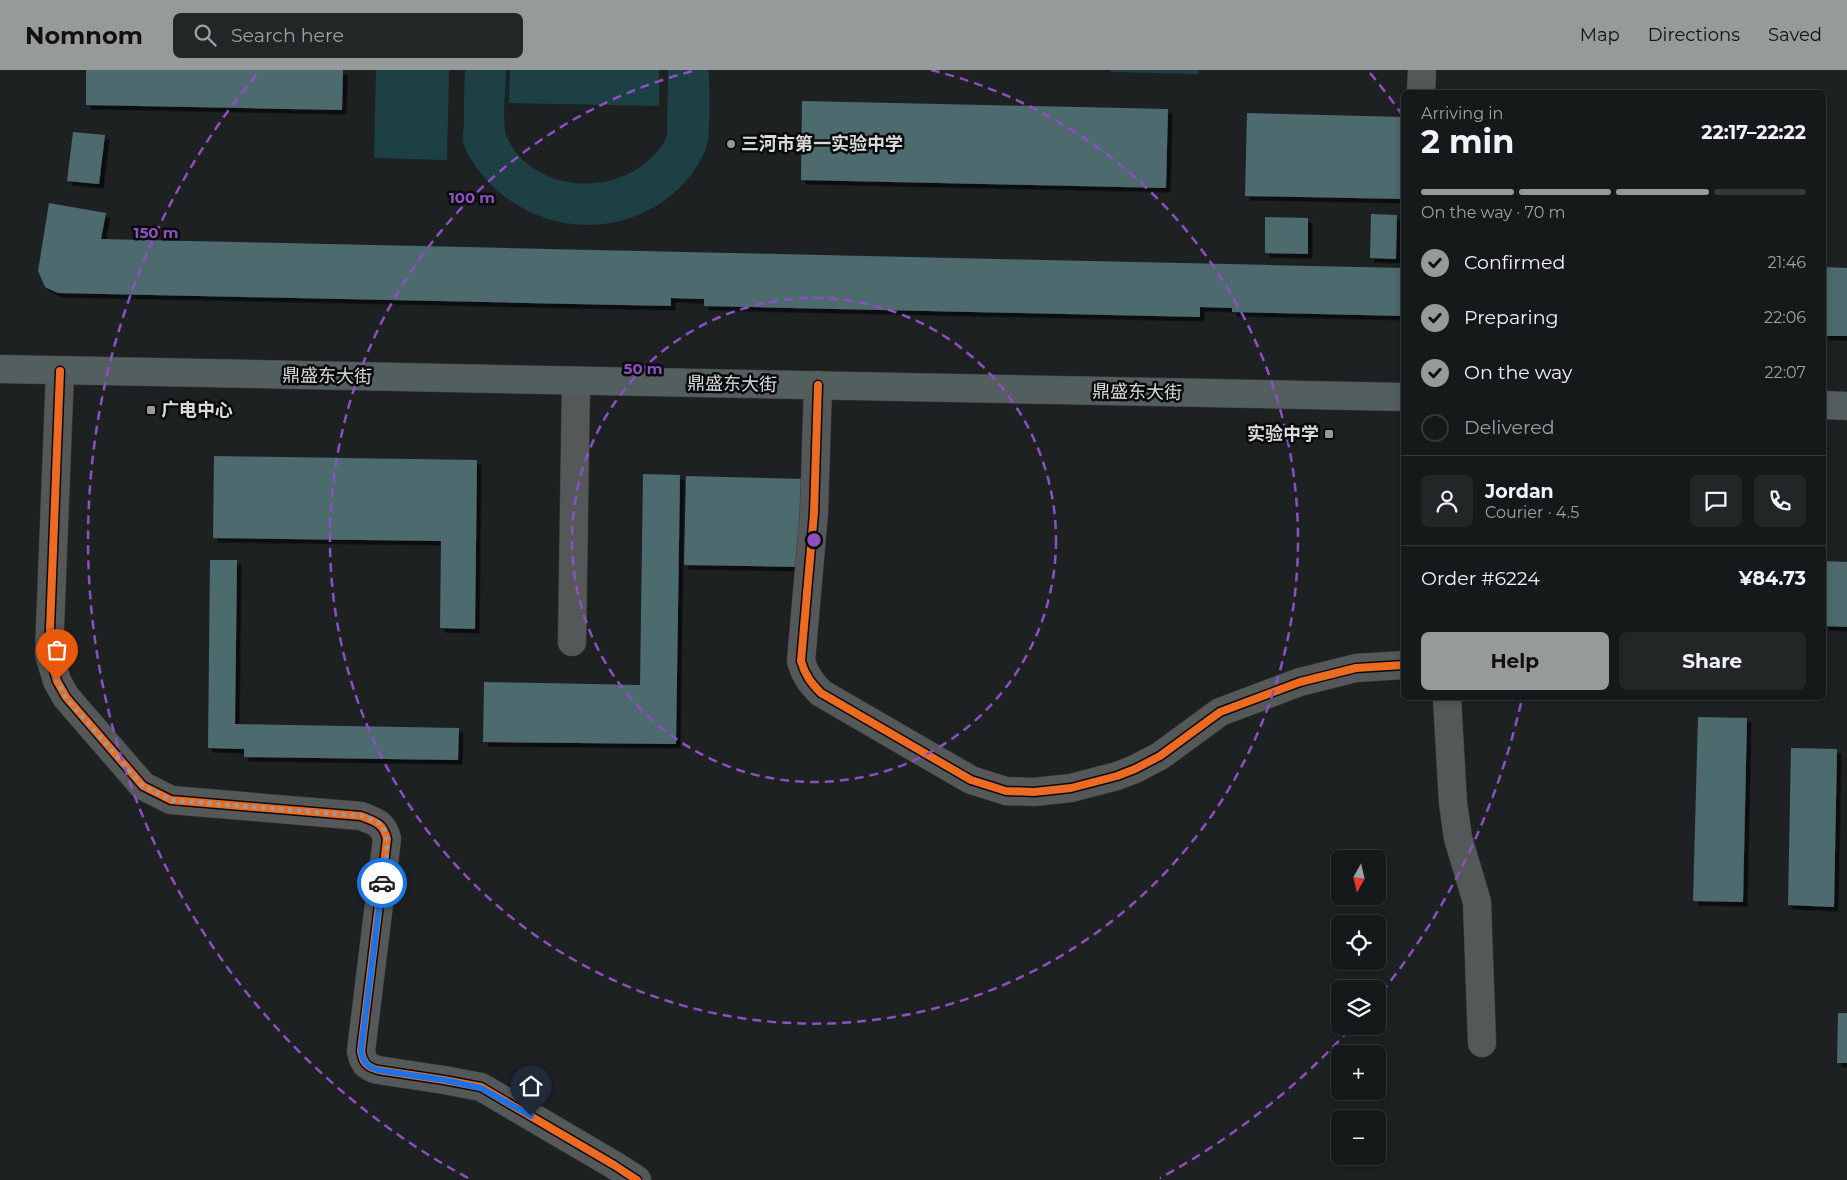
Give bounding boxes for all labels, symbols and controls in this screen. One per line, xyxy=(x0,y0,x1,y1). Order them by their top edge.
search box xyxy=(173,13,523,58)
text: Nomnom xyxy=(25,21,143,50)
icon: search xyxy=(191,21,219,49)
text: Search here xyxy=(231,24,344,47)
text: Map xyxy=(1580,24,1620,46)
text: Directions xyxy=(1648,24,1740,46)
text: Saved xyxy=(1768,24,1822,46)
text: Arriving in xyxy=(1421,104,1503,123)
text: 22:17–22:22 xyxy=(1701,121,1806,144)
text: 2 min xyxy=(1421,122,1514,161)
place label: 三河市第一实验中学 xyxy=(741,133,903,155)
marker: 三河市第一实验中学 xyxy=(725,138,737,150)
text: 100 m xyxy=(449,188,495,207)
text: On the way · 70 m xyxy=(1421,203,1565,222)
text: 150 m xyxy=(134,223,178,242)
icon: check xyxy=(1421,249,1449,277)
text: Confirmed xyxy=(1464,251,1565,274)
text: 21:46 xyxy=(1767,253,1806,272)
icon: check xyxy=(1421,304,1449,332)
text: Preparing xyxy=(1464,306,1559,329)
text: 22:06 xyxy=(1764,308,1806,327)
text: 50 m xyxy=(623,359,663,378)
icon: check xyxy=(1421,359,1449,387)
text: On the way xyxy=(1464,361,1572,384)
text: 22:07 xyxy=(1765,363,1806,382)
street label: 鼎盛东大街 xyxy=(282,364,372,388)
street label: 鼎盛东大街 xyxy=(687,372,777,396)
street label: 鼎盛东大街 xyxy=(1092,380,1182,404)
place label: 广电中心 xyxy=(161,399,233,421)
marker: 广电中心 xyxy=(145,404,157,416)
text: Delivered xyxy=(1464,416,1555,439)
place label: 实验中学 xyxy=(1247,423,1319,445)
marker: 实验中学 xyxy=(1323,428,1335,440)
button: person xyxy=(1421,475,1473,527)
button: chat xyxy=(1690,475,1742,527)
button: phone xyxy=(1754,475,1806,527)
text: Jordan xyxy=(1485,480,1554,503)
text: Courier · 4.5 xyxy=(1485,503,1579,522)
centre of rings xyxy=(805,531,823,549)
text: Order #6224 xyxy=(1421,567,1540,590)
text: ¥84.73 xyxy=(1739,567,1806,590)
pin xyxy=(36,629,78,680)
button: Help xyxy=(1421,632,1609,690)
button: Share xyxy=(1619,632,1806,690)
icon: bag xyxy=(43,636,71,664)
north arrow xyxy=(1331,850,1386,905)
map controls xyxy=(1331,850,1386,1165)
courier xyxy=(357,858,407,908)
icon: car xyxy=(368,869,396,897)
button: locate xyxy=(1331,915,1386,970)
button: layers xyxy=(1331,980,1386,1035)
button: + xyxy=(1331,1045,1386,1100)
pin xyxy=(510,1065,552,1116)
icon: home xyxy=(517,1072,545,1100)
button: − xyxy=(1331,1110,1386,1165)

